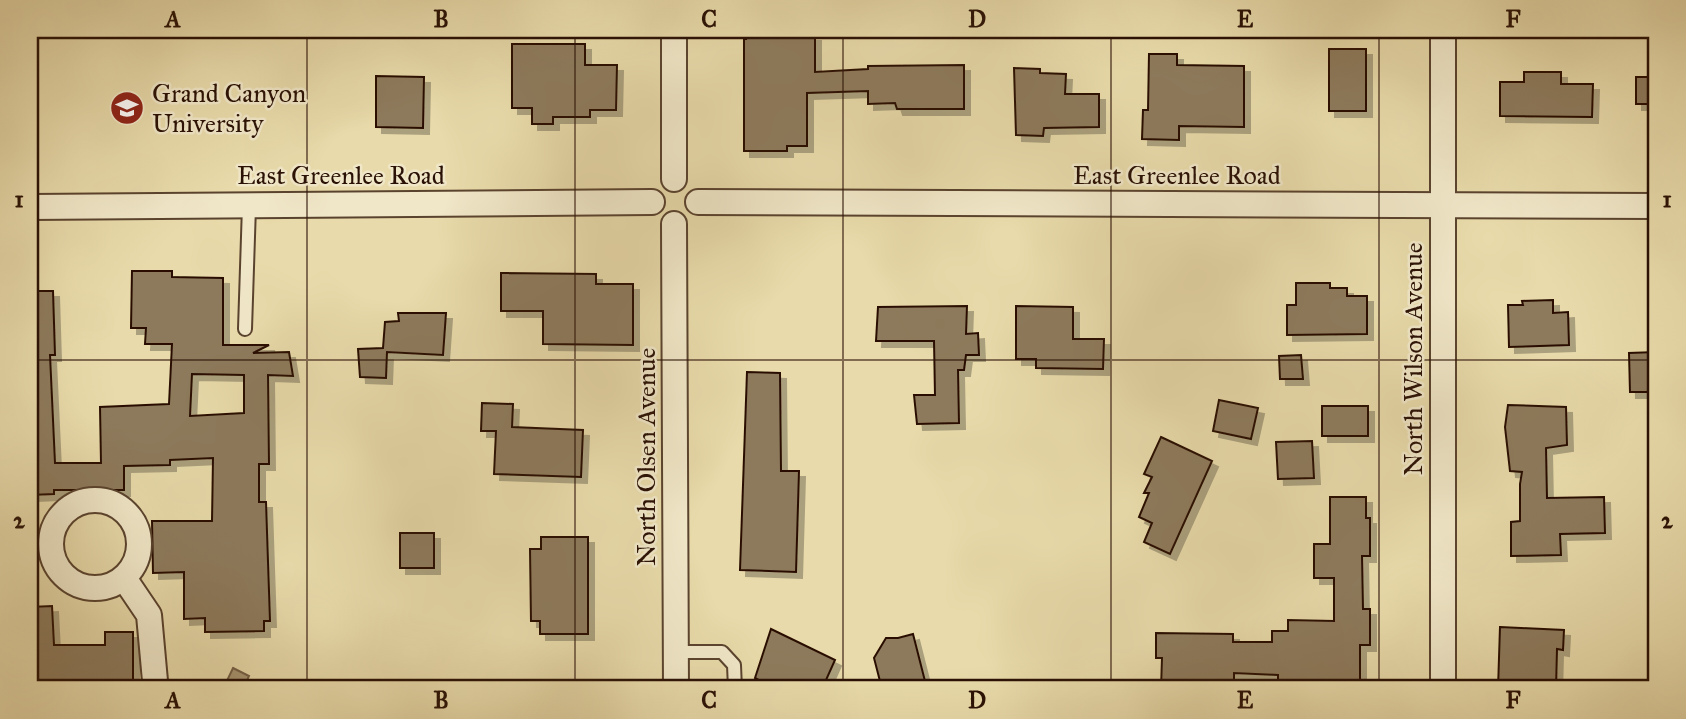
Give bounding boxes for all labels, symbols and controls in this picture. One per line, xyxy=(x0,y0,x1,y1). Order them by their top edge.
text: A xyxy=(163,5,181,33)
text: B xyxy=(433,5,449,33)
text: C xyxy=(701,5,717,33)
text: D xyxy=(968,5,986,33)
text: E xyxy=(1237,5,1254,33)
text: F xyxy=(1505,5,1521,33)
place label: Grand Canyon University xyxy=(152,77,306,139)
school or university icon: Grand Canyon University xyxy=(108,89,146,127)
street label: East Greenlee Road xyxy=(237,159,445,191)
street label: East Greenlee Road xyxy=(1073,159,1281,191)
text: 1 xyxy=(14,185,24,213)
text: 1 xyxy=(1662,185,1672,213)
street label: North Wilson Avenue xyxy=(1397,242,1429,476)
street label: North Olsen Avenue xyxy=(630,347,662,566)
text: 2 xyxy=(13,506,25,534)
text: 2 xyxy=(1661,506,1673,534)
text: A xyxy=(163,686,181,714)
text: B xyxy=(433,686,449,714)
text: C xyxy=(701,686,717,714)
text: D xyxy=(968,686,986,714)
text: E xyxy=(1237,686,1254,714)
text: F xyxy=(1505,686,1521,714)

